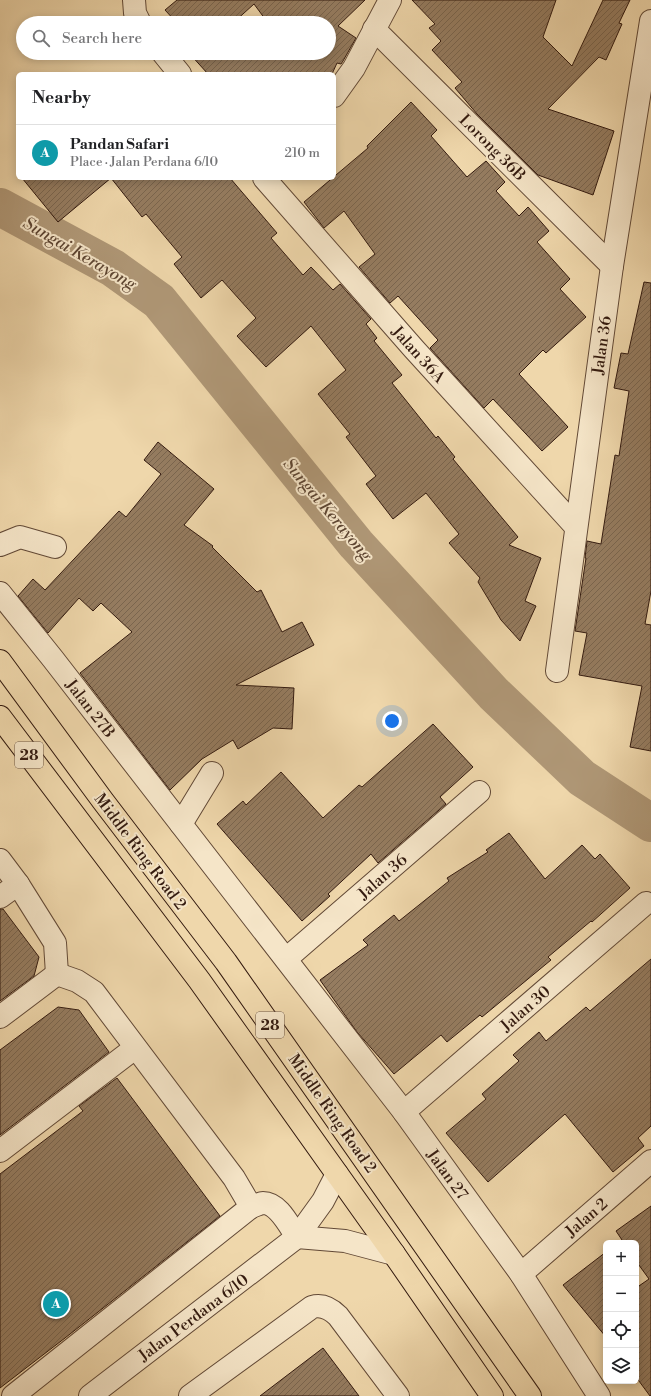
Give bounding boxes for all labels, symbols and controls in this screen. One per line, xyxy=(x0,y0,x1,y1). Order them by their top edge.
search box xyxy=(16,16,336,60)
icon: search xyxy=(30,27,52,49)
text: Search here xyxy=(62,29,142,48)
text: Nearby xyxy=(32,87,91,109)
street label: Lorong 36B xyxy=(455,110,530,185)
text: Pandan Safari xyxy=(70,135,169,154)
text: A xyxy=(40,145,50,161)
text: 210 m xyxy=(285,145,320,161)
text: Place · Jalan Perdana 6/10 xyxy=(70,154,218,170)
water label: Sungai Kerayong xyxy=(19,212,141,296)
street label: Jalan 36 xyxy=(588,314,616,377)
street label: Jalan 36A xyxy=(387,321,450,388)
water label: Sungai Kerayong xyxy=(278,454,377,566)
street label: Jalan 27B xyxy=(60,675,119,742)
your location xyxy=(382,711,402,731)
road number: 28 xyxy=(15,742,43,768)
street label: Middle Ring Road 2 xyxy=(90,789,191,914)
street label: Jalan 36 xyxy=(353,850,412,904)
street label: Jalan 30 xyxy=(496,982,555,1037)
road number: 28 xyxy=(256,1012,284,1038)
street label: Middle Ring Road 2 xyxy=(284,1050,381,1177)
street label: Jalan 27 xyxy=(422,1145,472,1204)
street label: Jalan 2 xyxy=(561,1194,612,1242)
map controls xyxy=(603,1240,639,1384)
button: + xyxy=(603,1240,639,1276)
street label: Jalan Perdana 6/10 xyxy=(134,1270,253,1366)
button: − xyxy=(603,1276,639,1312)
pin: A xyxy=(43,1289,69,1319)
button: locate xyxy=(603,1312,639,1348)
button: layers xyxy=(603,1348,639,1384)

